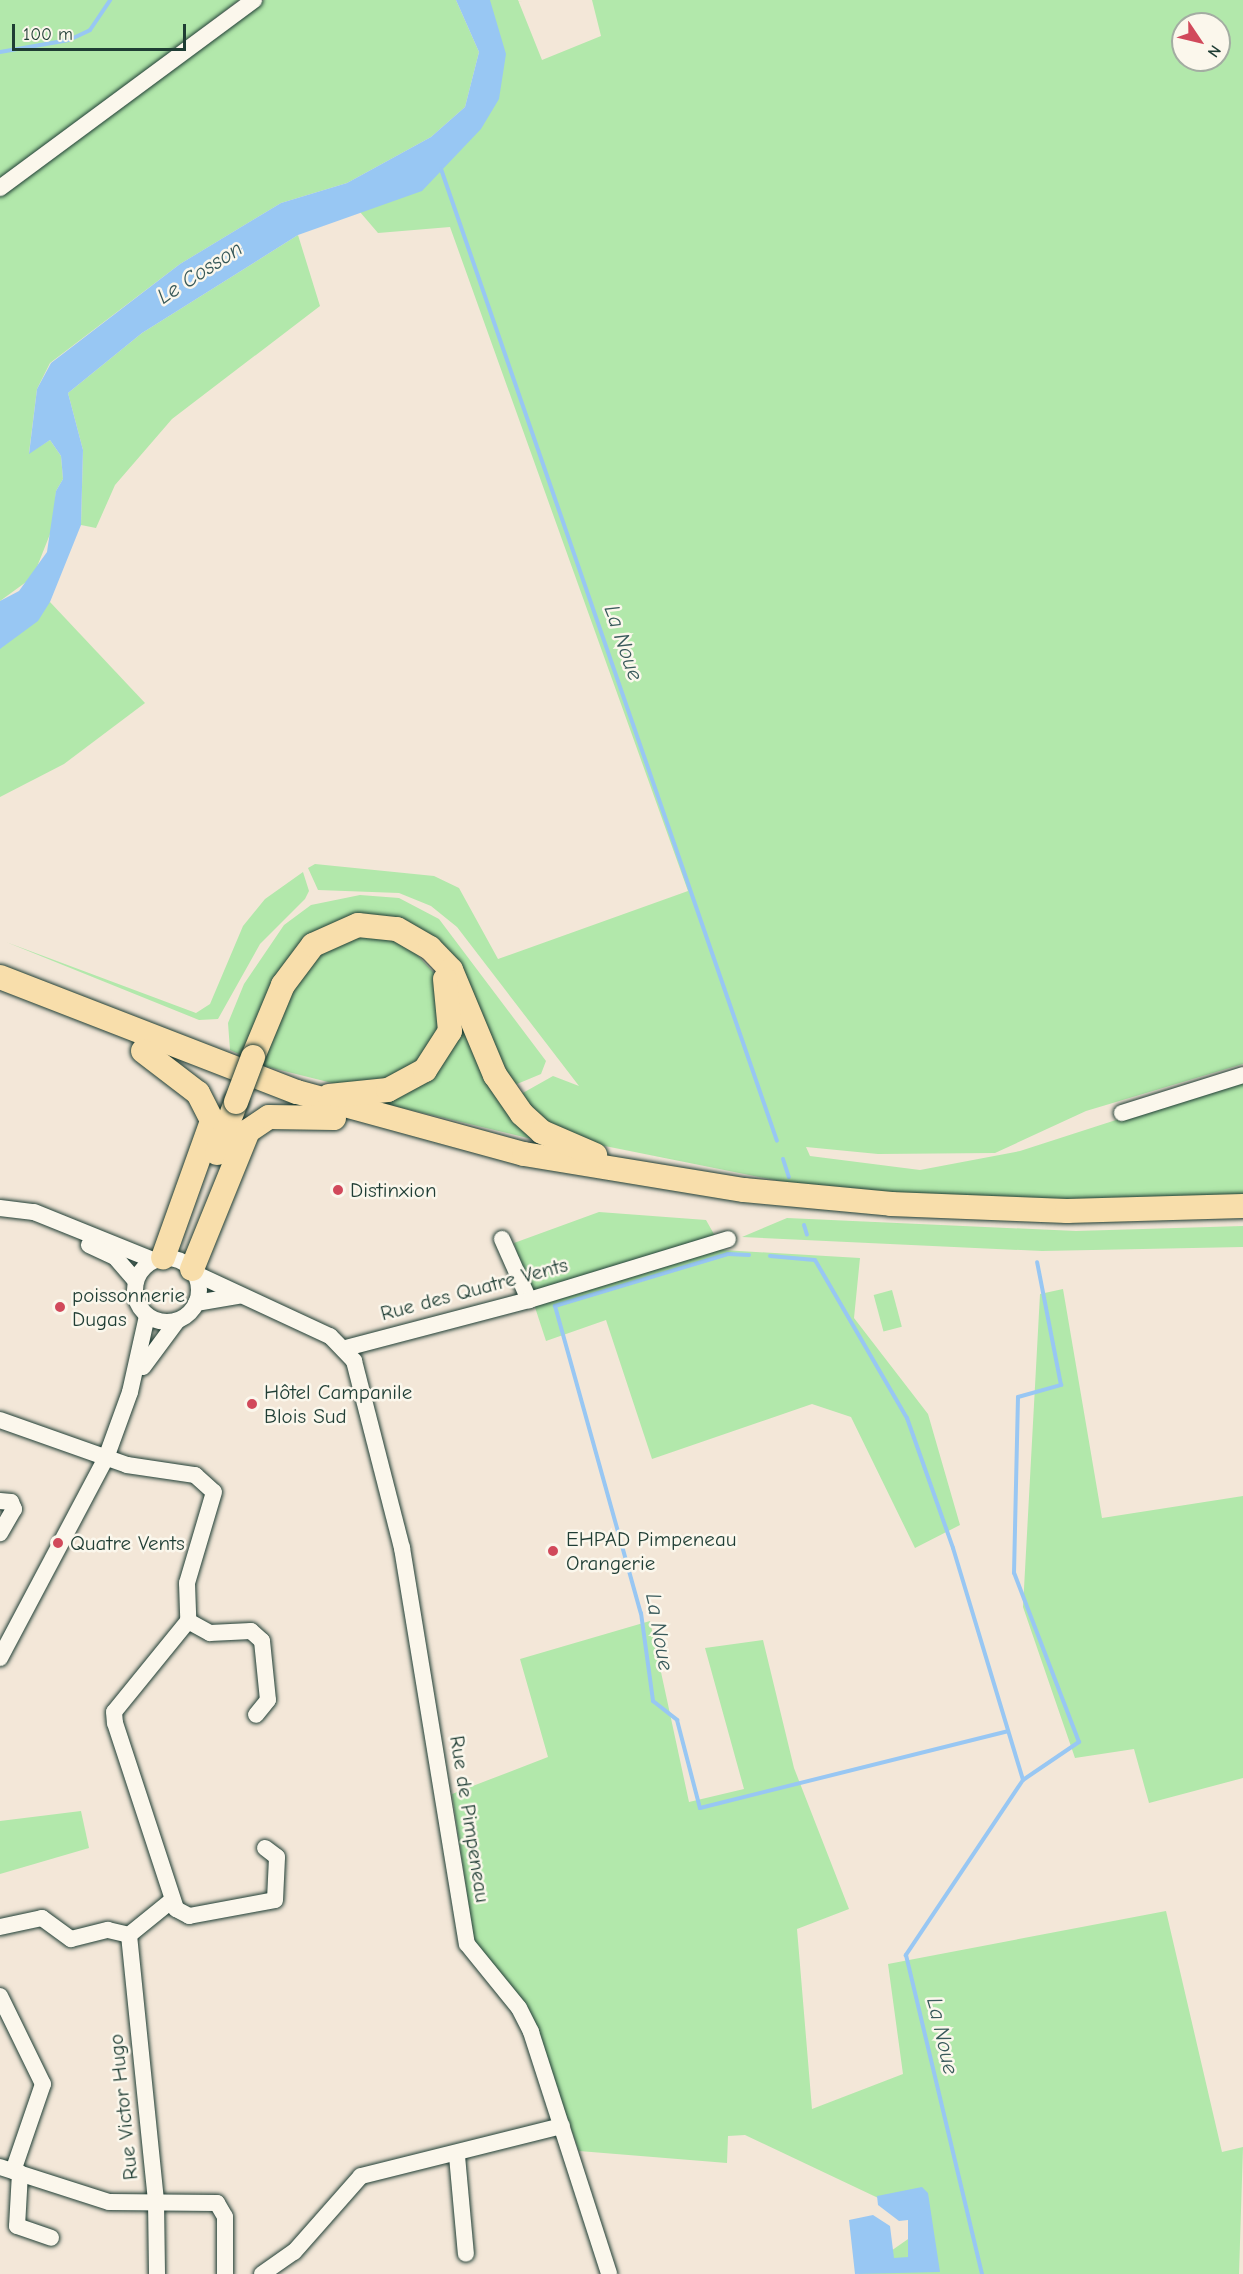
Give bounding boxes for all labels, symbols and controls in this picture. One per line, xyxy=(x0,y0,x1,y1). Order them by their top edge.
scale bar xyxy=(15,12,189,50)
north arrow xyxy=(1171,12,1231,72)
text: 100 m xyxy=(23,24,73,45)
text: N xyxy=(1204,42,1224,61)
water label: Le Cosson xyxy=(152,236,248,310)
water label: La Noue xyxy=(598,602,648,684)
place label: Distinxion xyxy=(350,1177,437,1203)
marker: Distinxion xyxy=(331,1183,345,1197)
street label: Rue des Quatre Vents xyxy=(378,1252,570,1326)
place label: poissonnerie Dugas xyxy=(72,1282,185,1332)
marker: poissonnerie Dugas xyxy=(53,1300,67,1314)
place label: Hôtel Campanile Blois Sud xyxy=(264,1379,412,1429)
marker: Hôtel Campanile Blois Sud xyxy=(245,1397,259,1411)
place label: EHPAD Pimpeneau Orangerie xyxy=(566,1526,736,1576)
place label: Quatre Vents xyxy=(70,1530,185,1556)
marker: Quatre Vents xyxy=(51,1536,65,1550)
marker: EHPAD Pimpeneau Orangerie xyxy=(544,1542,562,1560)
water label: La Noue xyxy=(639,1591,679,1673)
street label: Rue de Pimpeneau xyxy=(444,1734,496,1904)
water label: La Noue xyxy=(920,1995,964,2077)
street label: Rue Victor Hugo xyxy=(103,2033,143,2181)

